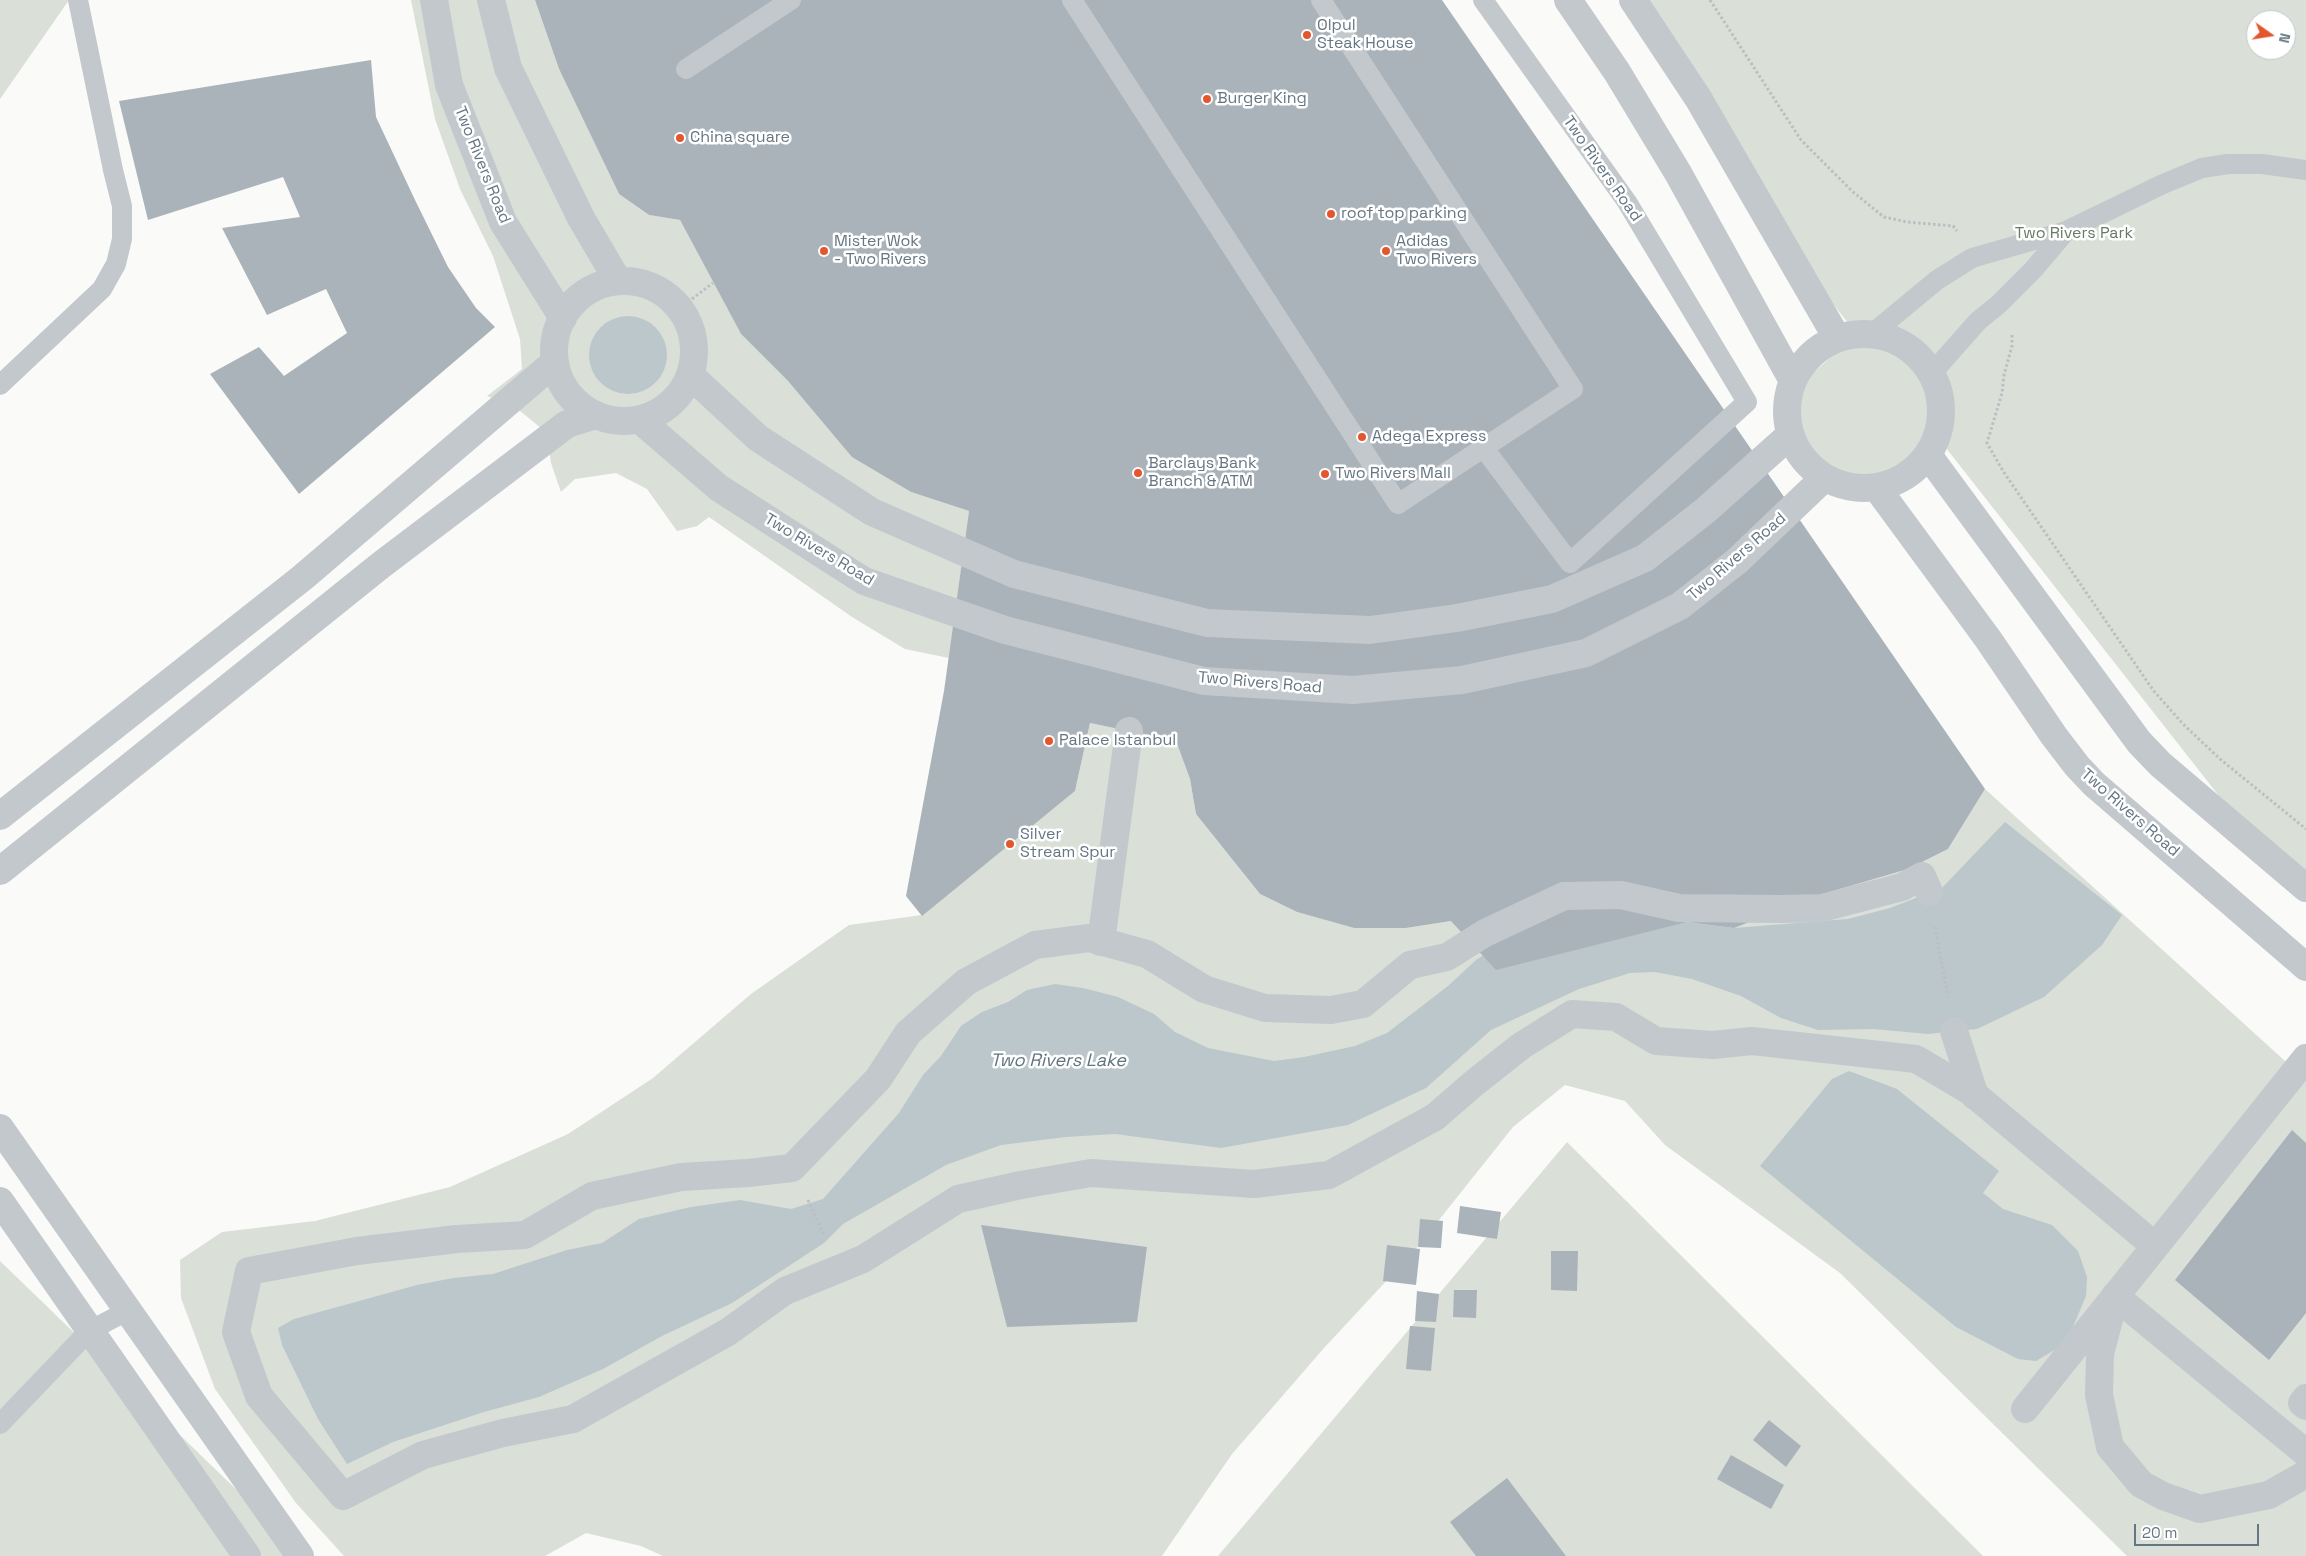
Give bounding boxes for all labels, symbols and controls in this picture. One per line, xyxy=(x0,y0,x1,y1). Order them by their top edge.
north arrow xyxy=(2246,10,2296,60)
place label: Olpul Steak House xyxy=(1317,16,1413,54)
marker: Olpul Steak House xyxy=(1301,29,1313,41)
text: N xyxy=(2275,32,2294,45)
place label: Burger King xyxy=(1217,89,1307,109)
marker: Burger King xyxy=(1201,93,1213,105)
street label: Two Rivers Road xyxy=(450,104,514,226)
street label: Two Rivers Road xyxy=(1558,113,1646,225)
place label: China square xyxy=(690,128,790,148)
marker: China square xyxy=(674,132,686,144)
place label: roof top parking xyxy=(1341,204,1467,224)
marker: roof top parking xyxy=(1325,208,1337,220)
park label: Two Rivers Park xyxy=(2015,224,2133,244)
place label: Mister Wok - Two Rivers xyxy=(834,232,926,270)
place label: Adidas Two Rivers xyxy=(1396,232,1477,270)
marker: Mister Wok - Two Rivers xyxy=(818,245,830,257)
marker: Adidas Two Rivers xyxy=(1380,245,1392,257)
place label: Adega Express xyxy=(1372,427,1486,447)
marker: Adega Express xyxy=(1356,431,1368,443)
place label: Barclays Bank Branch & ATM xyxy=(1148,454,1257,492)
place label: Two Rivers Mall xyxy=(1335,464,1451,484)
marker: Barclays Bank Branch & ATM xyxy=(1132,467,1144,479)
marker: Two Rivers Mall xyxy=(1319,468,1331,480)
street label: Two Rivers Road xyxy=(1684,509,1790,605)
street label: Two Rivers Road xyxy=(761,510,877,590)
street label: Two Rivers Road xyxy=(1197,668,1323,698)
place label: Palace Istanbul xyxy=(1059,731,1176,751)
marker: Palace Istanbul xyxy=(1043,735,1055,747)
street label: Two Rivers Road xyxy=(2077,765,2183,861)
place label: Silver Stream Spur xyxy=(1020,825,1115,863)
marker: Silver Stream Spur xyxy=(1004,838,1016,850)
water label: Two Rivers Lake xyxy=(990,1050,1126,1072)
scale bar xyxy=(2136,1514,2261,1546)
text: 20 m xyxy=(2142,1523,2177,1542)

